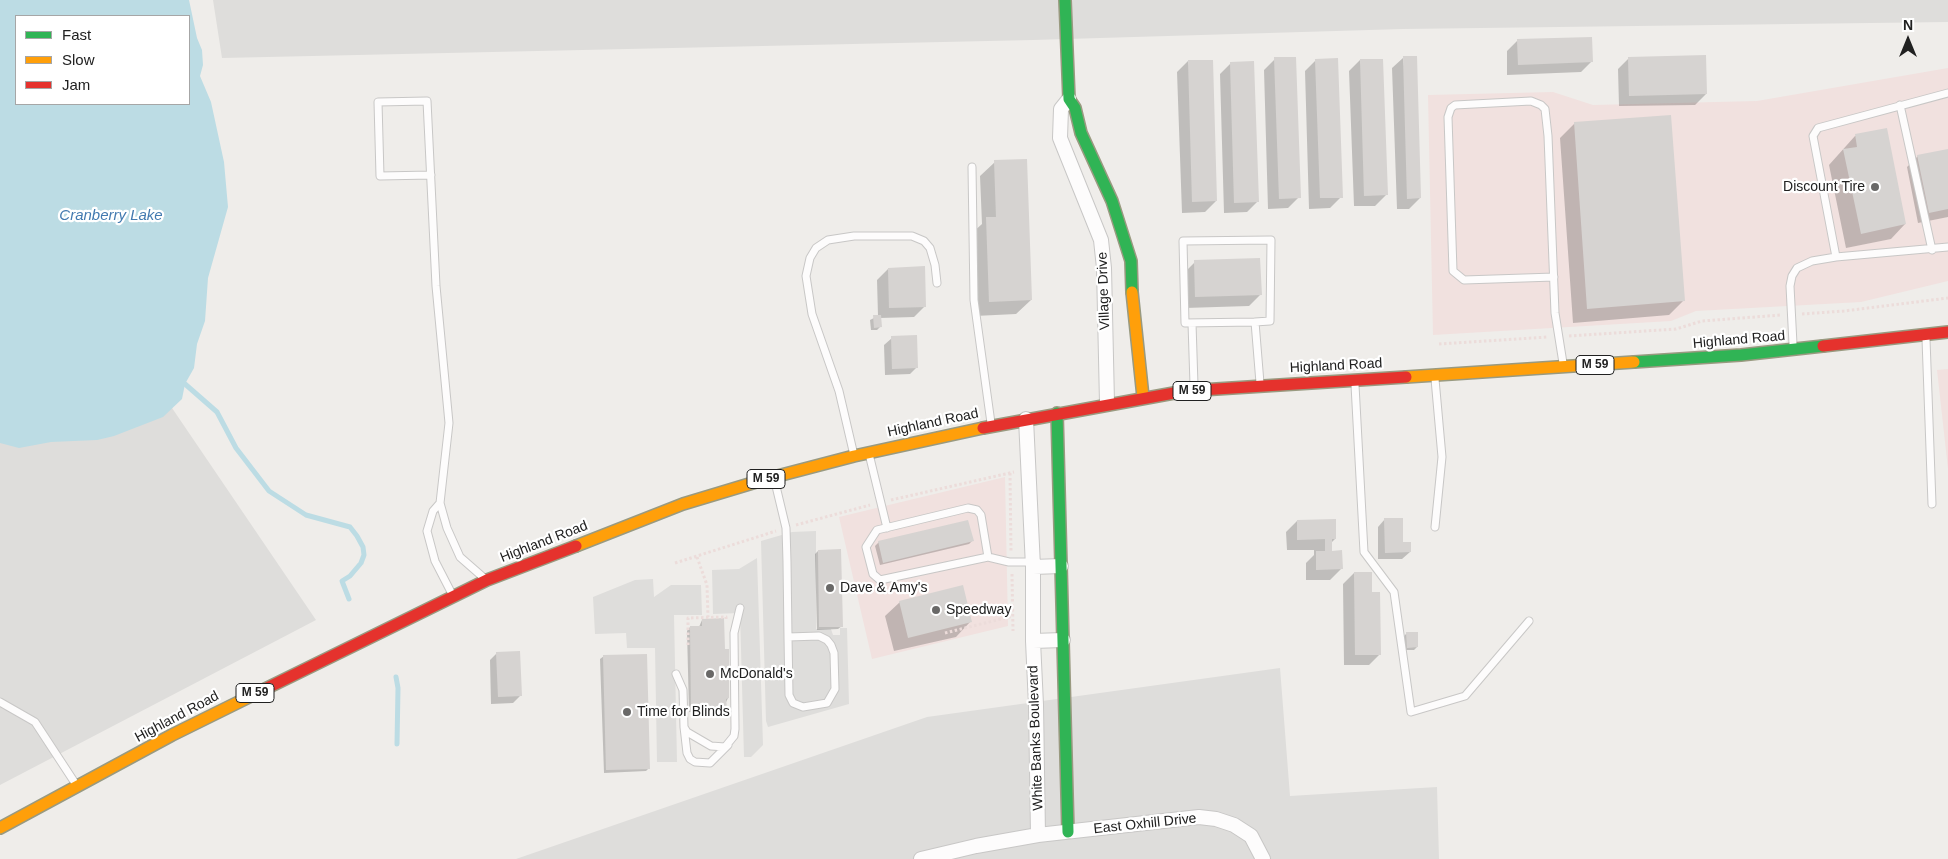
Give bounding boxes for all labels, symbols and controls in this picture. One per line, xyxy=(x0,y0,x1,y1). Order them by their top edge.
legend xyxy=(15,15,190,105)
north arrow xyxy=(1883,15,1933,65)
text: N xyxy=(1903,17,1913,33)
text: Fast xyxy=(62,26,91,43)
text: Slow xyxy=(62,51,95,68)
text: Jam xyxy=(62,76,90,93)
place label: Discount Tire xyxy=(1783,179,1865,195)
marker: Discount Tire xyxy=(1869,181,1881,193)
water label: Cranberry Lake xyxy=(59,207,163,225)
street label: Village Drive xyxy=(1094,252,1114,330)
street label: Highland Road xyxy=(1692,328,1786,352)
street label: Highland Road xyxy=(1289,355,1383,377)
road number: M 59 xyxy=(1576,356,1614,374)
road number: M 59 xyxy=(1173,382,1211,401)
street label: Highland Road xyxy=(886,405,980,441)
road number: M 59 xyxy=(747,469,785,488)
street label: Highland Road xyxy=(498,518,590,566)
place label: Dave & Amy's xyxy=(840,580,927,596)
marker: Dave & Amy's xyxy=(824,582,836,594)
place label: Speedway xyxy=(946,602,1011,618)
marker: Speedway xyxy=(930,604,942,616)
street label: White Banks Boulevard xyxy=(1025,665,1047,811)
place label: McDonald's xyxy=(720,666,793,682)
marker: McDonald's xyxy=(704,668,716,680)
road number: M 59 xyxy=(236,684,274,702)
street label: Highland Road xyxy=(132,688,222,746)
place label: Time for Blinds xyxy=(637,704,730,720)
marker: Time for Blinds xyxy=(621,706,633,718)
street label: East Oxhill Drive xyxy=(1093,810,1197,838)

